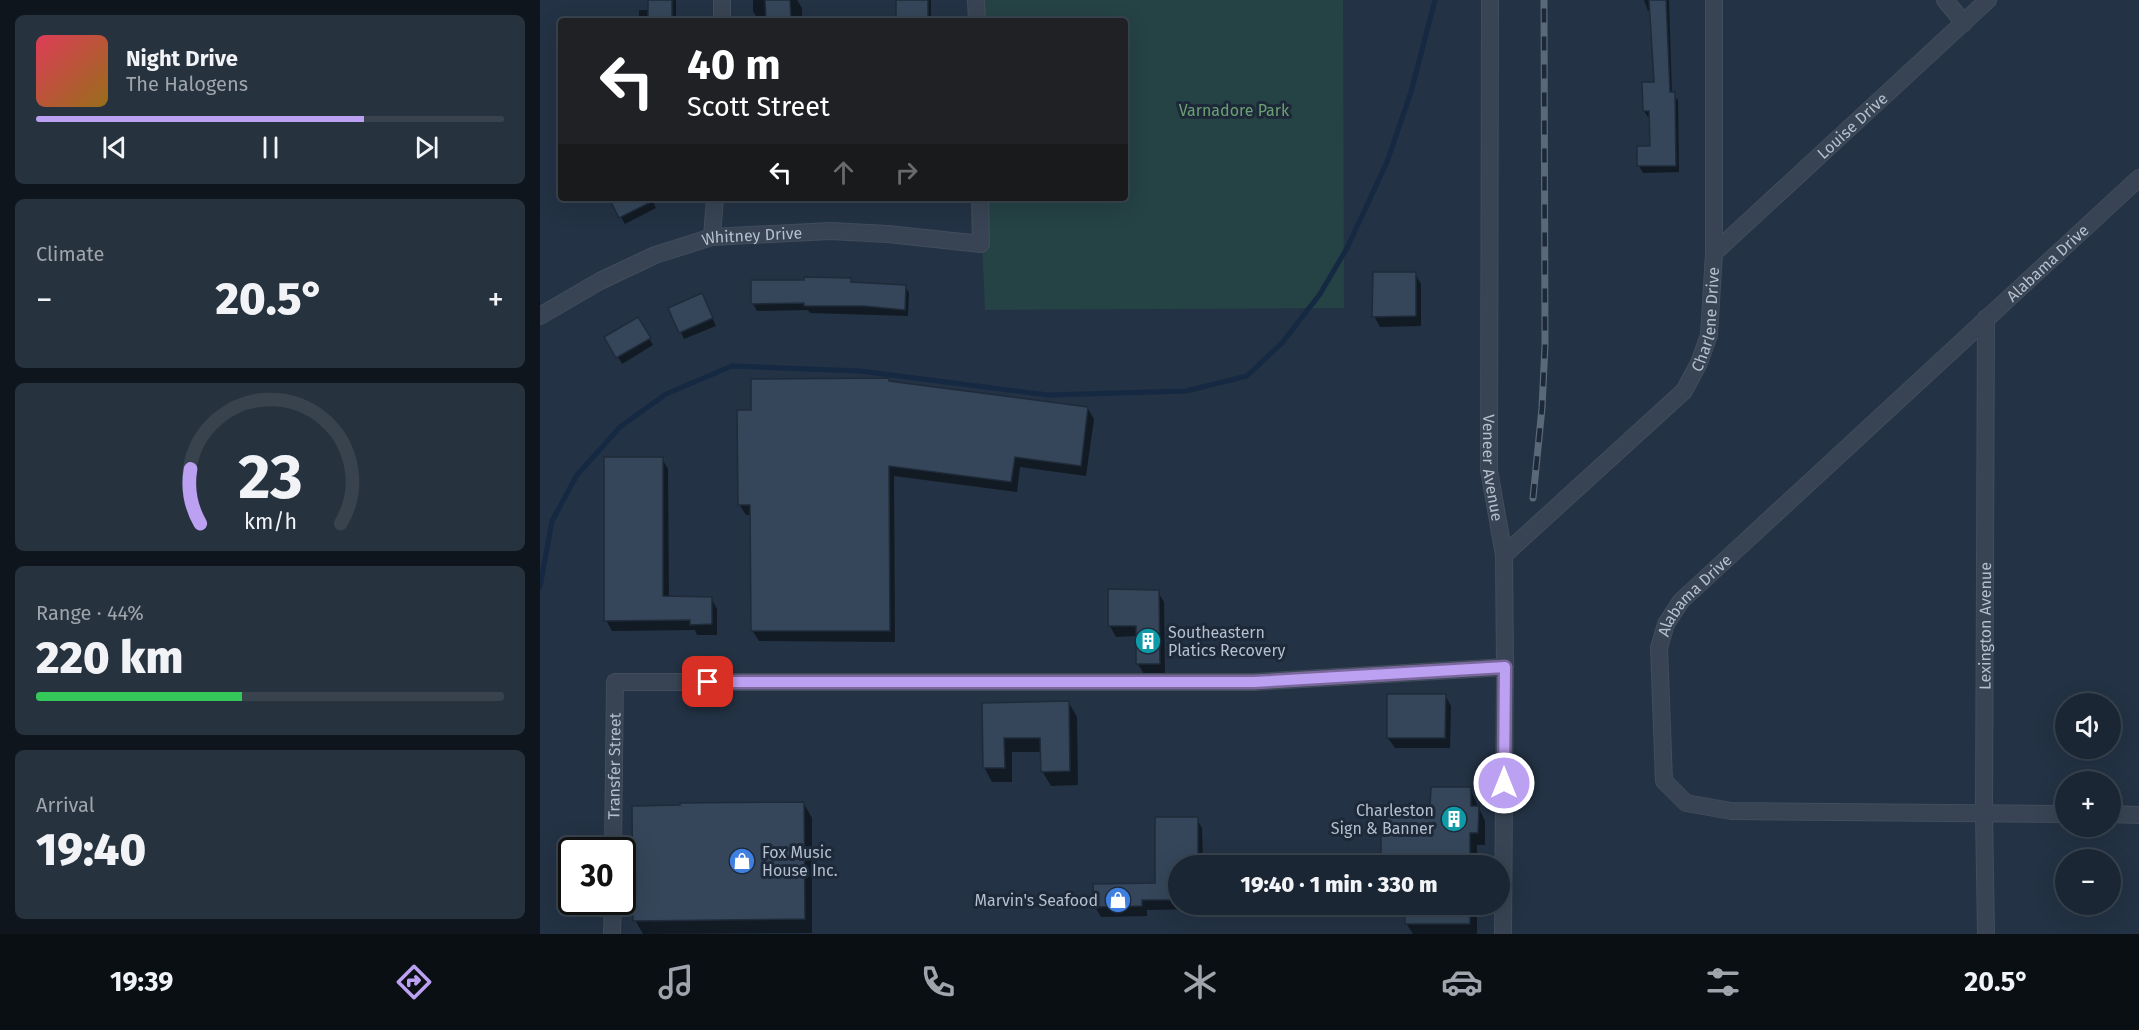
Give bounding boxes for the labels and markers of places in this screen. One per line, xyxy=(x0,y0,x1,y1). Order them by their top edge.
place label: Southeastern Platics Recovery xyxy=(1168,623,1286,660)
building icon: Southeastern Platics Recovery xyxy=(1133,626,1163,656)
pin xyxy=(682,656,733,707)
place label: Charleston Sign & Banner xyxy=(1331,801,1435,838)
building icon: Charleston Sign & Banner xyxy=(1439,804,1469,834)
place label: Fox Music House Inc. xyxy=(762,843,838,880)
shop icon: Fox Music House Inc. xyxy=(727,846,757,876)
shop icon: Marvin's Seafood xyxy=(1103,885,1133,915)
place label: Marvin's Seafood xyxy=(975,891,1098,910)

